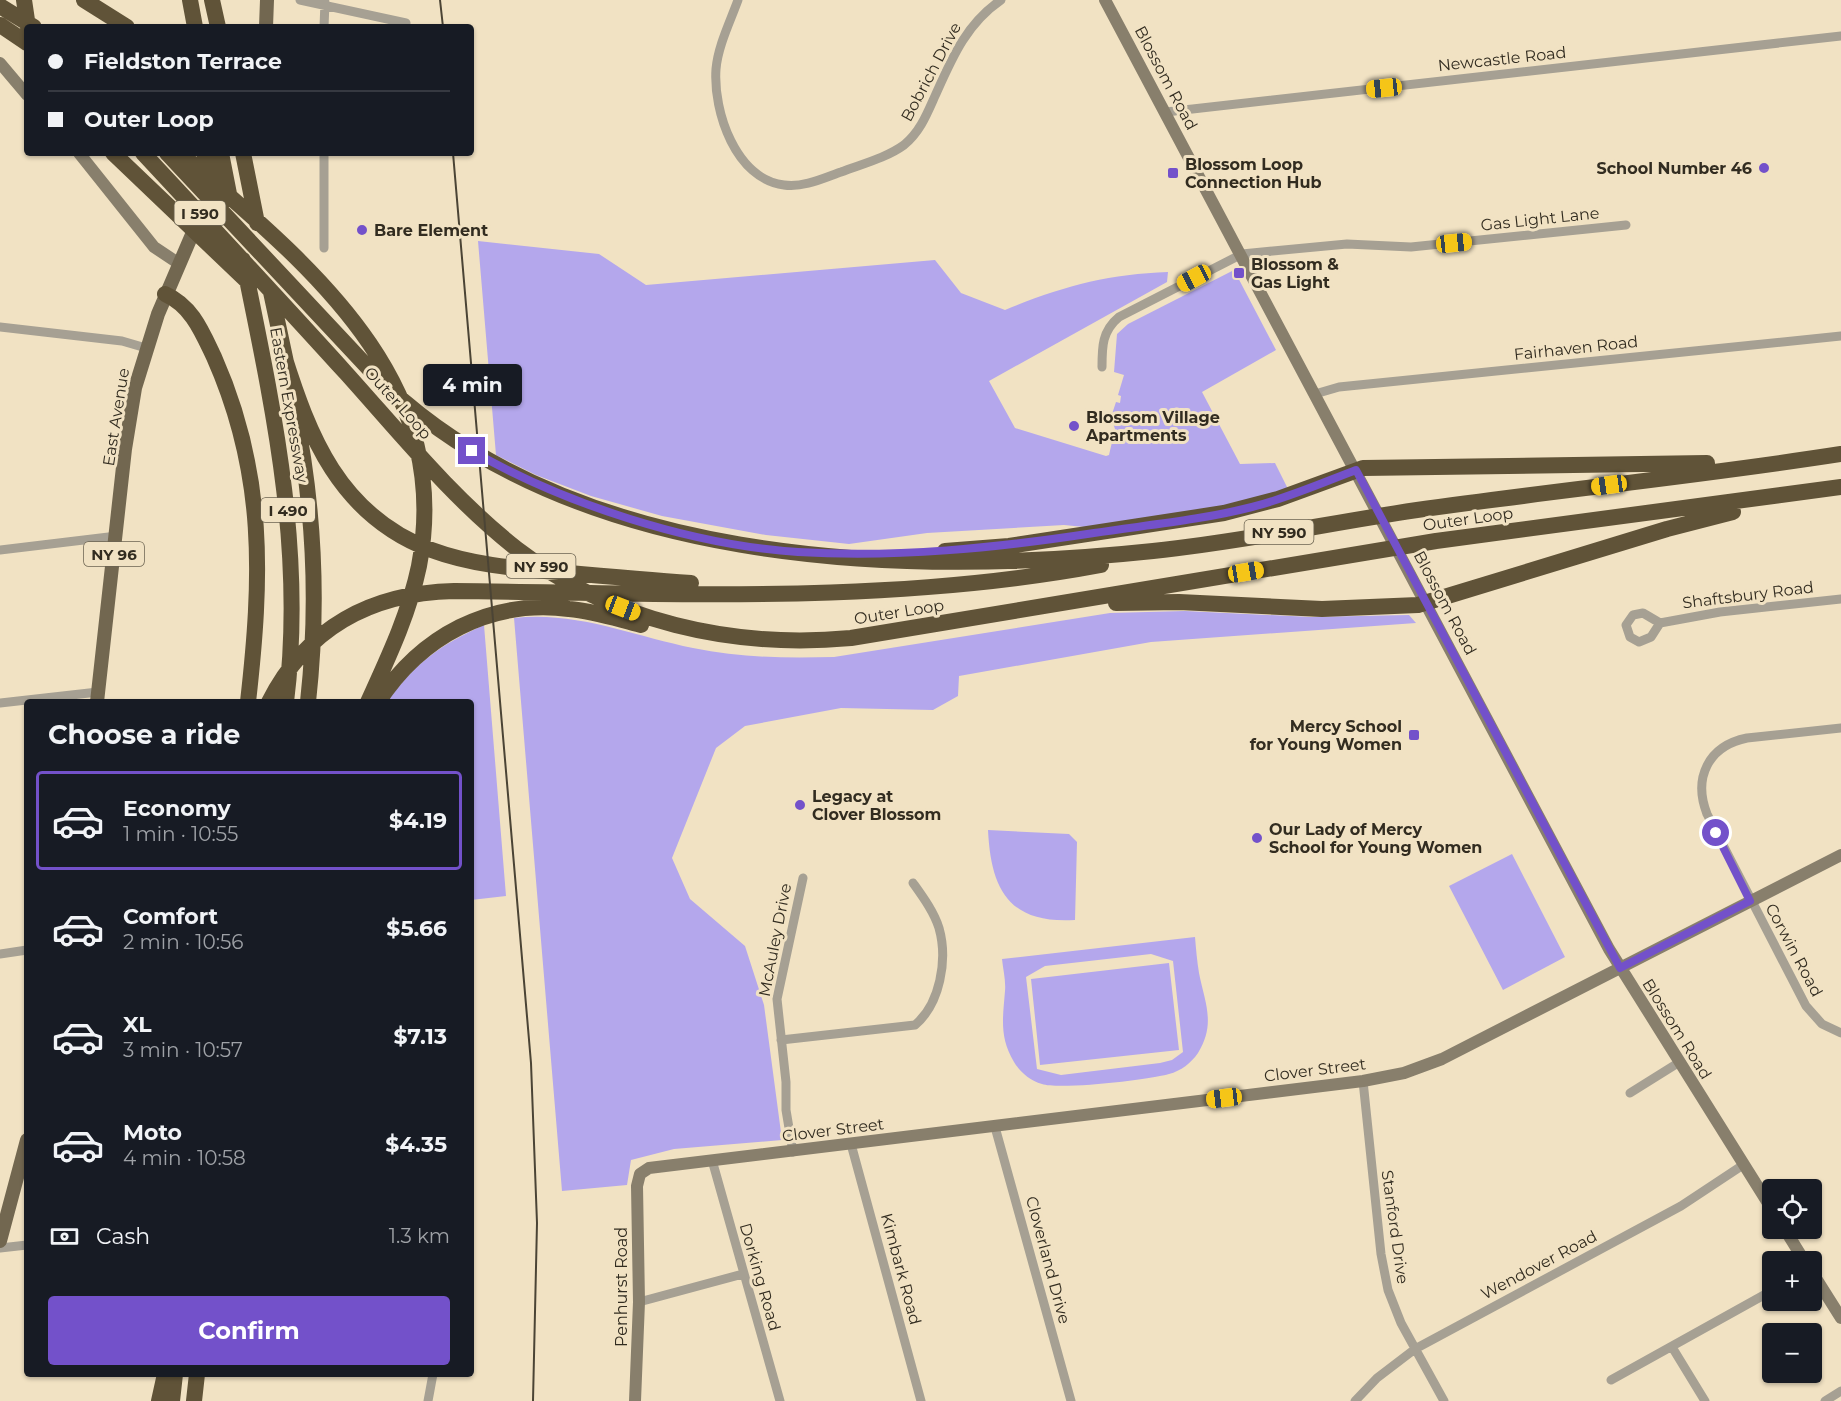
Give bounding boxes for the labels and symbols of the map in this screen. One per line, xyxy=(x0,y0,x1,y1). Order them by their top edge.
street label: Bobrich Drive xyxy=(897,19,965,125)
street label: Blossom Road xyxy=(1131,23,1201,133)
street label: Newcastle Road xyxy=(1437,43,1567,75)
car xyxy=(1365,77,1403,99)
place label: Blossom Loop Connection Hub xyxy=(1185,155,1321,192)
place label: School Number 46 xyxy=(1596,159,1752,178)
marker: School Number 46 xyxy=(1757,161,1771,175)
marker: Blossom Loop Connection Hub xyxy=(1166,166,1180,180)
road number: I 590 xyxy=(174,201,226,225)
street label: Gas Light Lane xyxy=(1480,203,1600,235)
place label: Bare Element xyxy=(374,221,488,240)
marker: Bare Element xyxy=(355,223,369,237)
car xyxy=(1435,232,1473,254)
place label: Blossom & Gas Light xyxy=(1251,255,1339,292)
car xyxy=(1174,262,1214,294)
marker: Blossom & Gas Light xyxy=(1232,266,1246,280)
street label: Eastern Expressway xyxy=(266,326,312,485)
street label: Fairhaven Road xyxy=(1513,332,1639,364)
street label: Outer Loop xyxy=(361,363,436,443)
callout: 4 min xyxy=(422,364,522,406)
street label: East Avenue xyxy=(99,367,133,467)
place label: Blossom Village Apartments xyxy=(1085,408,1220,445)
marker: Blossom Village Apartments xyxy=(1067,419,1081,433)
route end xyxy=(458,437,485,464)
car xyxy=(1590,474,1628,496)
road number: I 490 xyxy=(261,498,315,522)
street label: Outer Loop xyxy=(1422,503,1514,535)
road number: NY 590 xyxy=(1244,520,1314,544)
road number: NY 96 xyxy=(84,542,144,566)
street label: Blossom Road xyxy=(1410,548,1480,658)
road number: NY 590 xyxy=(506,554,576,578)
car xyxy=(1227,560,1265,584)
street label: Shaftsbury Road xyxy=(1681,578,1815,612)
car xyxy=(603,593,643,623)
street label: Outer Loop xyxy=(853,595,946,628)
place label: Mercy School for Young Women xyxy=(1250,717,1402,754)
marker: Mercy School for Young Women xyxy=(1407,728,1421,742)
place label: Legacy at Clover Blossom xyxy=(812,787,941,824)
marker: Legacy at Clover Blossom xyxy=(793,798,807,812)
route start xyxy=(1702,819,1729,846)
place label: Our Lady of Mercy School for Young Women xyxy=(1269,820,1482,857)
marker: Our Lady of Mercy School for Young Women xyxy=(1250,831,1264,845)
street label: McAuley Drive xyxy=(755,882,795,998)
street label: Corwin Road xyxy=(1761,900,1827,1000)
street label: Blossom Road xyxy=(1638,975,1716,1083)
street label: Clover Street xyxy=(1263,1054,1368,1086)
car xyxy=(1205,1087,1243,1109)
street label: Clover Street xyxy=(781,1114,886,1146)
street label: Stanford Drive xyxy=(1378,1169,1412,1285)
street label: Cloverland Drive xyxy=(1022,1194,1074,1326)
street label: Kimbark Road xyxy=(877,1211,925,1327)
street label: Dorking Road xyxy=(736,1221,784,1333)
street label: Wendover Road xyxy=(1478,1226,1600,1304)
street label: Penhurst Road xyxy=(612,1227,631,1347)

